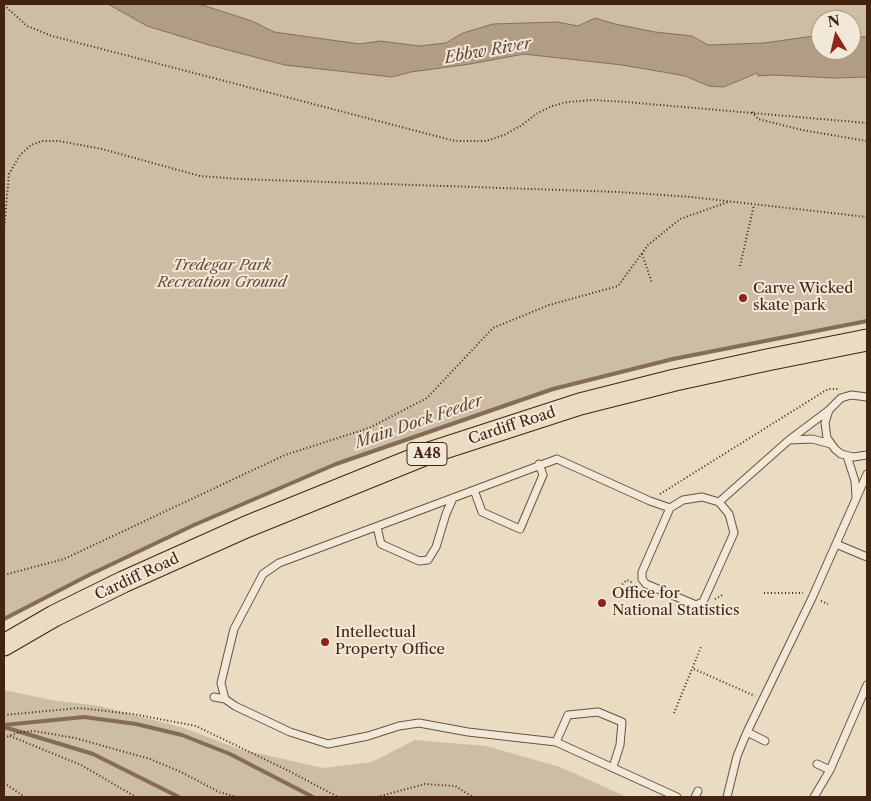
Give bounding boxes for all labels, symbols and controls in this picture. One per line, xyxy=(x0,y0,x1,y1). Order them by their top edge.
north arrow xyxy=(811,10,861,60)
text: N xyxy=(826,11,841,31)
water label: Ebbw River xyxy=(443,34,533,68)
park label: Tredegar Park Recreation Ground xyxy=(157,257,287,292)
place label: Carve Wicked skate park xyxy=(753,280,853,315)
marker: Carve Wicked skate park xyxy=(737,292,749,304)
water label: Main Dock Feeder xyxy=(353,391,485,453)
street label: Cardiff Road xyxy=(466,403,558,449)
road number: A48 xyxy=(407,442,447,466)
street label: Cardiff Road xyxy=(92,550,182,604)
place label: Office for National Statistics xyxy=(612,585,740,620)
marker: Office for National Statistics xyxy=(596,597,608,609)
place label: Intellectual Property Office xyxy=(335,624,445,659)
marker: Intellectual Property Office xyxy=(319,636,331,648)

